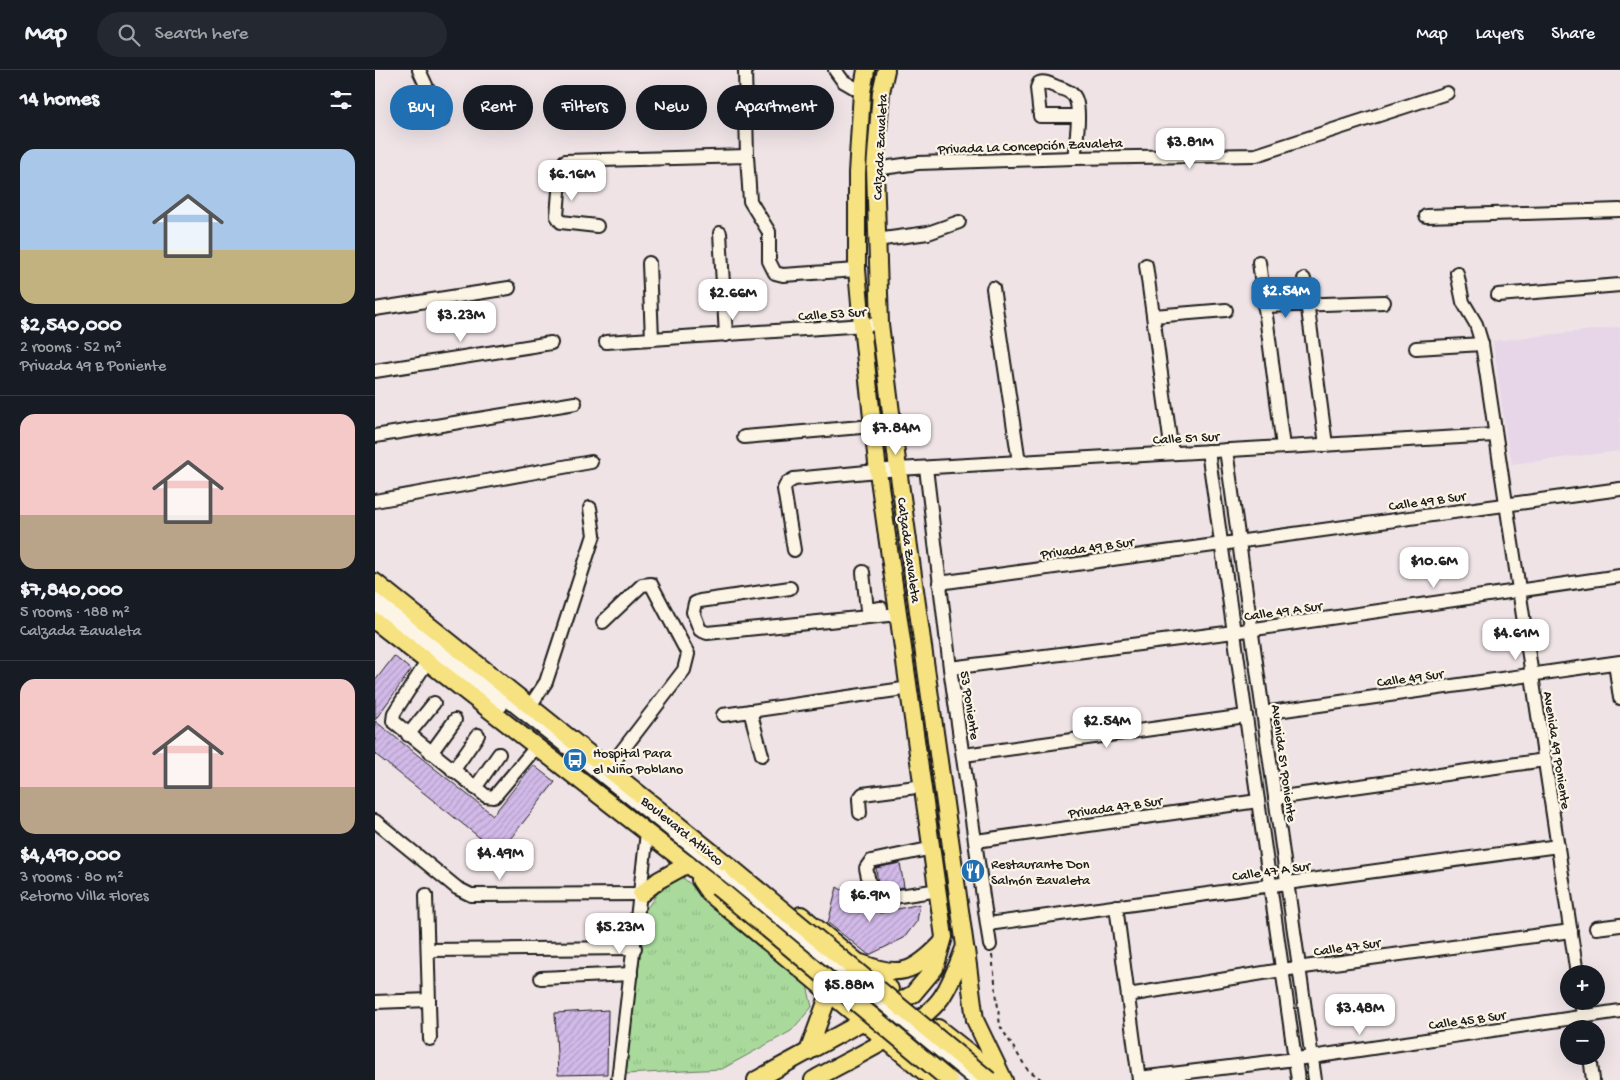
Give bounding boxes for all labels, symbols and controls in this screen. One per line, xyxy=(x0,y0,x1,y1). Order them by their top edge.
search box xyxy=(97,12,447,57)
text: Map xyxy=(25,20,67,49)
icon: search xyxy=(115,21,143,49)
text: Search here xyxy=(155,23,248,46)
text: Map xyxy=(1416,24,1448,45)
text: Layers xyxy=(1476,24,1523,45)
text: Share xyxy=(1551,24,1595,45)
chip: Buy xyxy=(390,85,453,130)
chip: Rent xyxy=(463,85,533,130)
chip: Filters xyxy=(543,85,626,130)
chip: New xyxy=(636,85,707,130)
chip: Apartment xyxy=(717,85,834,130)
icon: filters xyxy=(327,86,355,114)
text: 14 homes xyxy=(20,88,99,113)
street label: Calzada Zavaleta xyxy=(870,92,893,201)
pin: $3.81M xyxy=(1149,128,1231,170)
text: $3.81M xyxy=(1167,134,1213,153)
street label: Privada La Concepción Zavaleta xyxy=(936,136,1124,159)
pin: $6.16M xyxy=(531,160,613,202)
text: $6.16M xyxy=(549,166,595,185)
icon: home xyxy=(143,181,233,271)
pin: $2.54M xyxy=(1245,276,1327,319)
pin: $2.66M xyxy=(692,278,774,321)
text: $2.54M xyxy=(1262,283,1310,302)
text: $2.66M xyxy=(709,285,757,304)
pin: $3.23M xyxy=(420,300,502,343)
street label: Calle 53 Sur xyxy=(798,305,868,326)
text: $3.23M xyxy=(437,307,485,326)
text: $2,540,000 xyxy=(20,314,122,339)
text: 2 rooms · 52 m² xyxy=(20,339,122,358)
text: Privada 49 B Poniente xyxy=(20,358,166,377)
pin: $7.84M xyxy=(855,414,937,456)
text: $7.84M xyxy=(872,420,920,439)
street label: Calle 51 Sur xyxy=(1153,429,1221,450)
icon: home xyxy=(143,447,233,537)
street label: Calle 49 B Sur xyxy=(1388,489,1468,516)
street label: Calzada Zavaleta xyxy=(892,497,924,605)
street label: Privada 49 B Sur xyxy=(1038,534,1136,565)
pin: $10.6M xyxy=(1393,546,1475,589)
text: $10.6M xyxy=(1411,553,1457,572)
text: $7,840,000 xyxy=(20,579,123,604)
street label: Calle 49 A Sur xyxy=(1243,598,1324,626)
text: 5 rooms · 188 m² xyxy=(20,604,130,623)
pin: $4.61M xyxy=(1475,618,1557,661)
text: Calzada Zavaleta xyxy=(20,623,141,642)
text: $4.61M xyxy=(1493,625,1539,644)
street label: Calle 49 Sur xyxy=(1376,666,1446,693)
street label: 53 Poniente xyxy=(955,670,982,742)
street label: Avenida 49 Poniente xyxy=(1538,690,1573,811)
street label: Avenida 51 Poniente xyxy=(1266,704,1299,824)
pin: $2.54M xyxy=(1066,706,1148,749)
icon: home xyxy=(143,712,233,802)
text: $2.54M xyxy=(1083,713,1131,732)
place label: Hospital Para el Niño Poblano xyxy=(593,746,683,779)
bus stop icon: Hospital Para el Niño Poblano xyxy=(562,747,588,773)
street label: Boulevard Atlixco xyxy=(636,793,726,870)
street label: Privada 47 B Sur xyxy=(1066,793,1164,824)
pin: $4.49M xyxy=(459,838,541,881)
text: $4,490,000 xyxy=(20,844,121,869)
text: $4.49M xyxy=(477,845,523,864)
place label: Restaurante Don Salmón Zavaleta xyxy=(991,857,1091,890)
restaurant icon: Restaurante Don Salmón Zavaleta xyxy=(960,858,986,884)
street label: Calle 47 A Sur xyxy=(1231,858,1313,886)
text: 3 rooms · 80 m² xyxy=(20,869,124,888)
pin: $6.9M xyxy=(835,880,905,923)
text: $6.9M xyxy=(850,887,890,906)
text: Retorno Villa Flores xyxy=(20,888,149,907)
pin: $5.23M xyxy=(579,912,661,955)
text: $5.23M xyxy=(596,919,644,938)
street label: Calle 47 Sur xyxy=(1313,935,1383,962)
map controls xyxy=(1560,965,1605,1065)
button: + xyxy=(1560,965,1605,1010)
pin: $5.88M xyxy=(808,970,890,1013)
text: $5.88M xyxy=(824,977,874,996)
pin: $3.48M xyxy=(1319,994,1401,1036)
text: $3.48M xyxy=(1336,1000,1384,1019)
street label: Calle 45 B Sur xyxy=(1428,1007,1508,1035)
button: − xyxy=(1560,1020,1605,1065)

